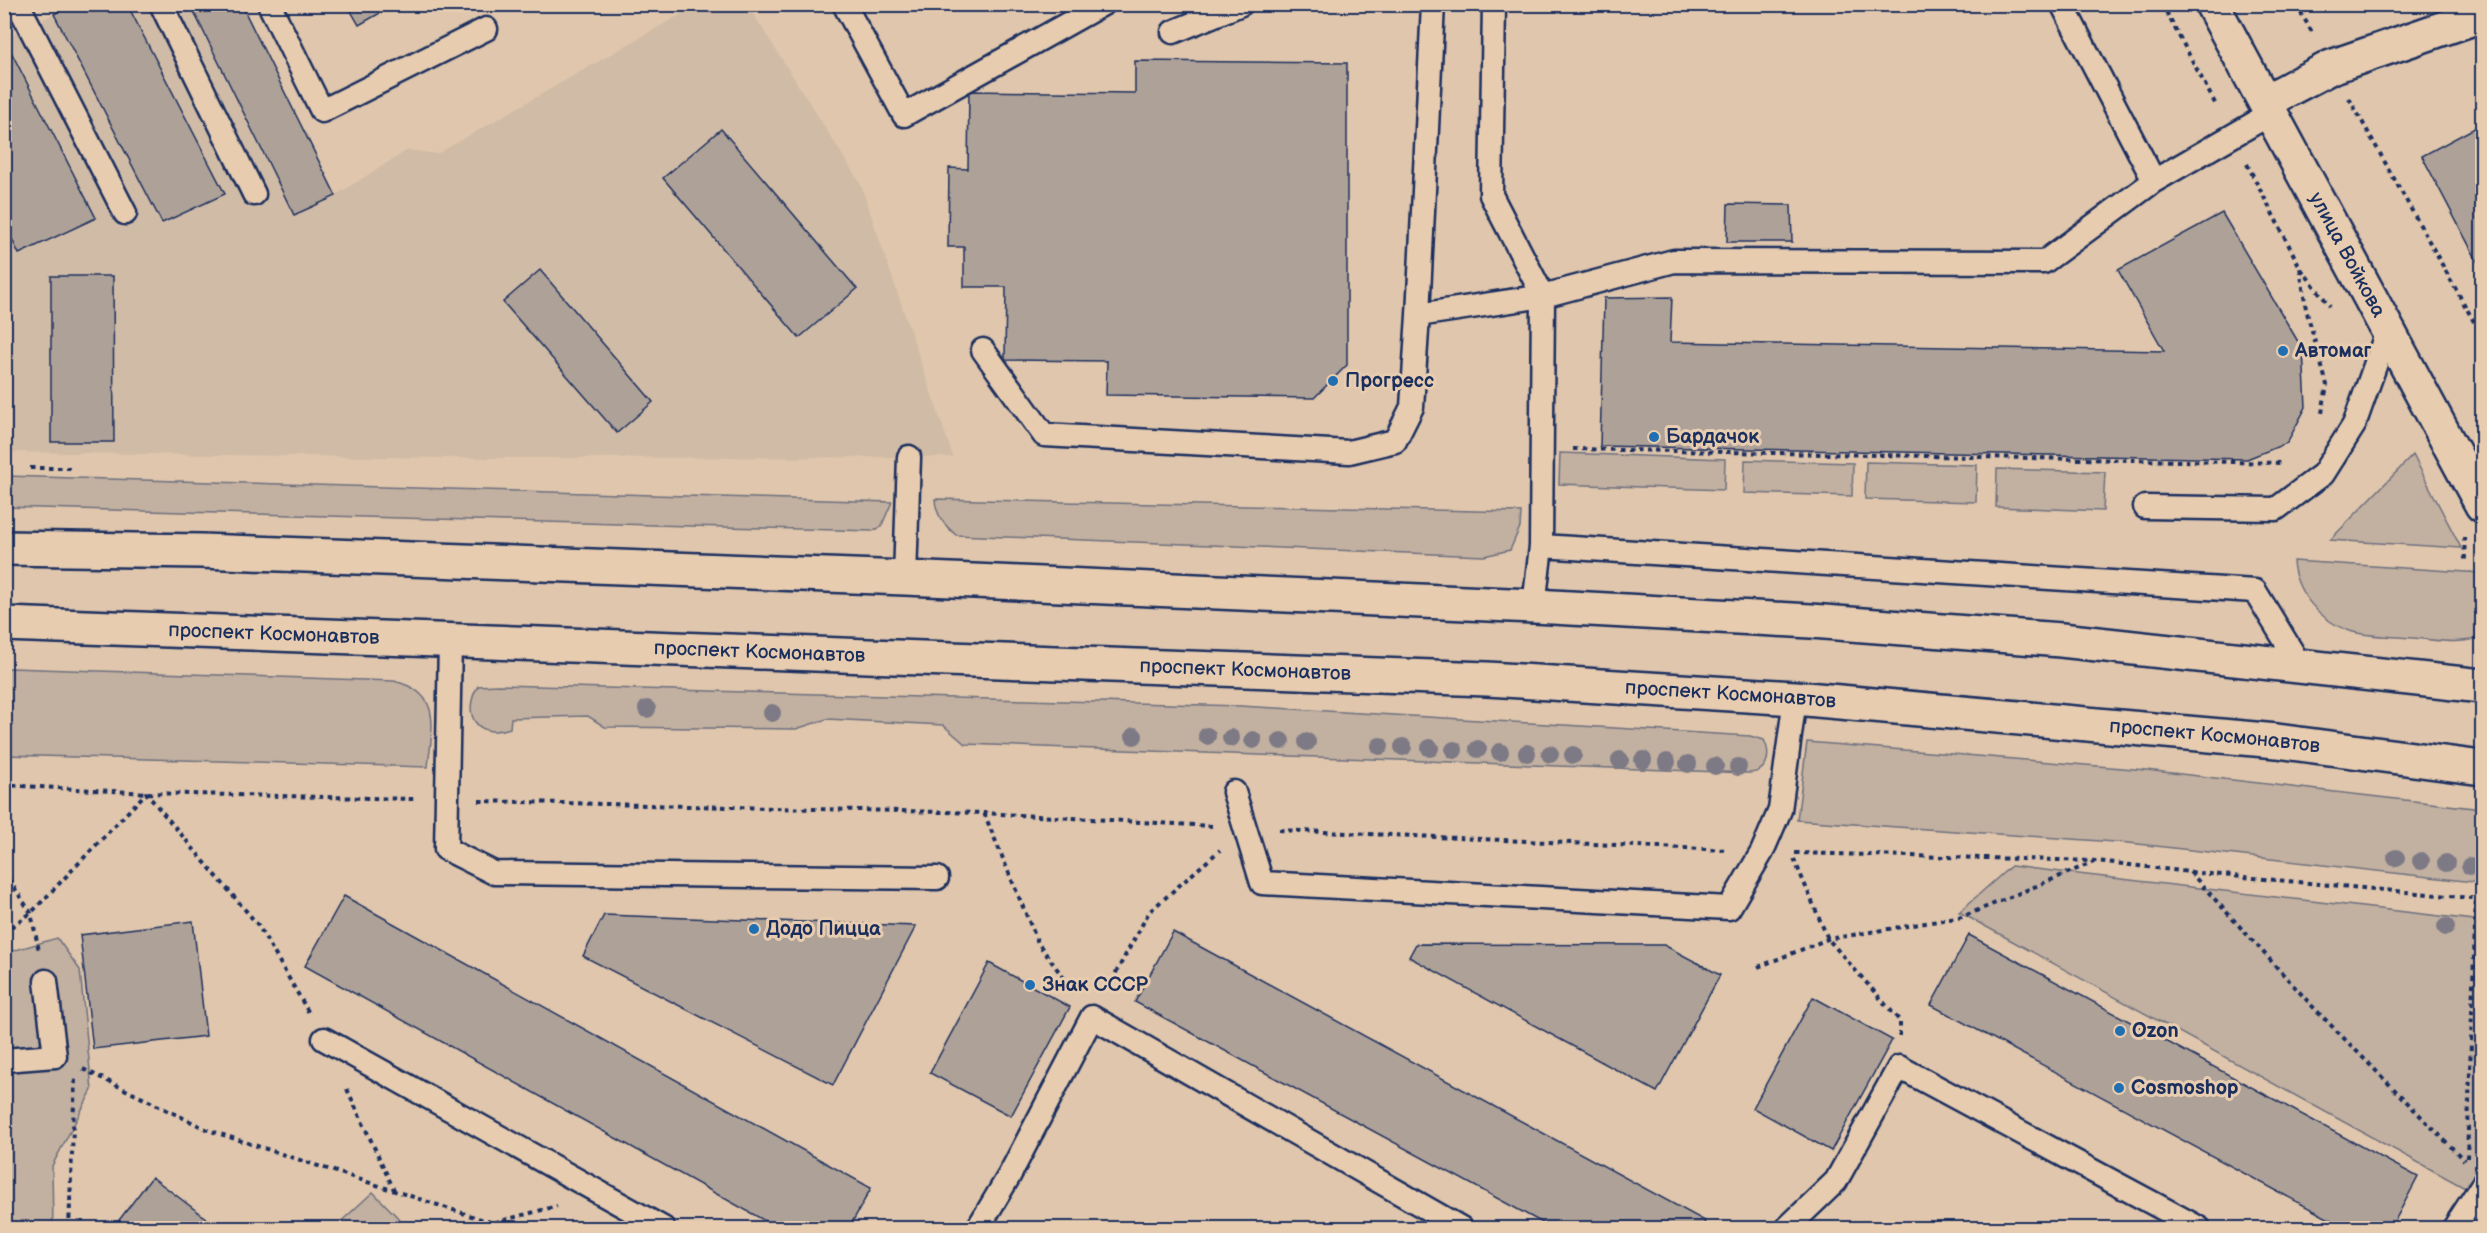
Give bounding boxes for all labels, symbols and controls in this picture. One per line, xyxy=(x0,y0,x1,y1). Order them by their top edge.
street label: улица Войкова xyxy=(2304,188,2391,322)
place label: Автомаг xyxy=(2294,339,2372,363)
marker: Автомаг xyxy=(2276,344,2290,358)
place label: Прогресс xyxy=(1345,369,1434,393)
marker: Прогресс xyxy=(1326,374,1340,388)
place label: Бардачок xyxy=(1666,425,1759,449)
marker: Бардачок xyxy=(1647,430,1661,444)
street label: проспект Космонавтов xyxy=(168,618,380,650)
street label: проспект Космонавтов xyxy=(653,636,866,668)
street label: проспект Космонавтов xyxy=(1139,654,1352,686)
street label: проспект Космонавтов xyxy=(1624,676,1838,714)
street label: проспект Космонавтов xyxy=(2108,714,2322,759)
place label: Додо Пицца xyxy=(766,917,881,941)
marker: Додо Пицца xyxy=(747,922,761,936)
place label: Знак СССР xyxy=(1042,973,1148,997)
marker: Знак СССР xyxy=(1023,978,1037,992)
place label: Ozon xyxy=(2132,1019,2179,1043)
marker: Ozon xyxy=(2113,1024,2127,1038)
place label: Cosmoshop xyxy=(2131,1076,2239,1100)
marker: Cosmoshop xyxy=(2112,1081,2126,1095)

